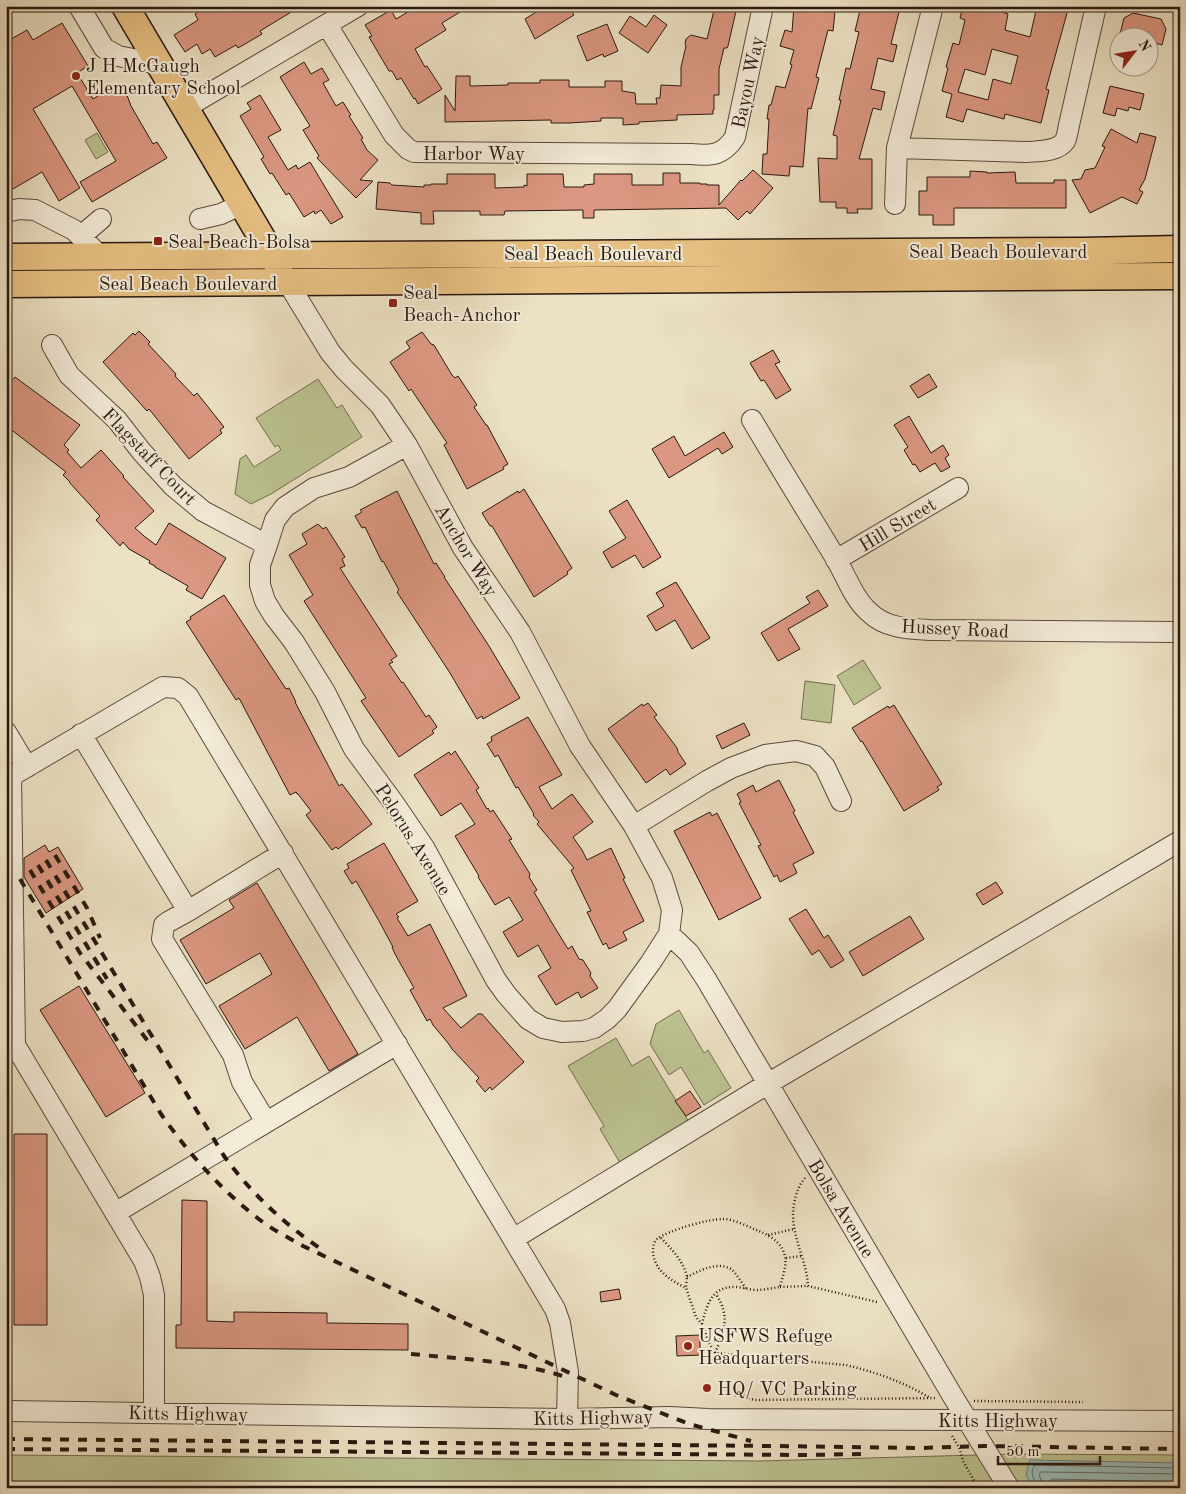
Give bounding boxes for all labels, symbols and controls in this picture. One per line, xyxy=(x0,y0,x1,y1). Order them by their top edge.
north arrow xyxy=(1108,28,1158,78)
street label: Bayou Way xyxy=(730,34,769,131)
text: N xyxy=(1136,38,1153,54)
place label: J H McGaugh Elementary School xyxy=(86,58,241,99)
marker: J H McGaugh Elementary School xyxy=(70,70,82,82)
street label: Harbor Way xyxy=(423,146,525,165)
place label: Seal Beach-Bolsa xyxy=(168,234,311,253)
marker: Seal Beach-Bolsa xyxy=(152,235,164,247)
street label: Seal Beach Boulevard xyxy=(909,244,1087,263)
street label: Seal Beach Boulevard xyxy=(504,246,682,265)
street label: Seal Beach Boulevard xyxy=(99,276,277,295)
place label: Seal Beach-Anchor xyxy=(403,285,521,326)
marker: Seal Beach-Anchor xyxy=(387,297,399,309)
street label: Flagstaff Court xyxy=(97,406,199,510)
street label: Hill Street xyxy=(857,496,940,556)
street label: Anchor Way xyxy=(430,502,500,601)
street label: Hussey Road xyxy=(900,618,1009,643)
street label: Pelorus Avenue xyxy=(370,781,454,899)
street label: Bolsa Avenue xyxy=(803,1157,877,1262)
place label: USFWS Refuge Headquarters xyxy=(698,1328,833,1369)
marker: USFWS Refuge Headquarters xyxy=(682,1340,694,1352)
place label: HQ/ VC Parking xyxy=(717,1381,857,1400)
marker: HQ/ VC Parking xyxy=(701,1382,713,1394)
street label: Kitts Highway xyxy=(128,1405,248,1426)
street label: Kitts Highway xyxy=(533,1409,653,1430)
street label: Kitts Highway xyxy=(938,1413,1058,1432)
scale bar xyxy=(998,1434,1101,1466)
text: 50 m xyxy=(1006,1445,1040,1460)

